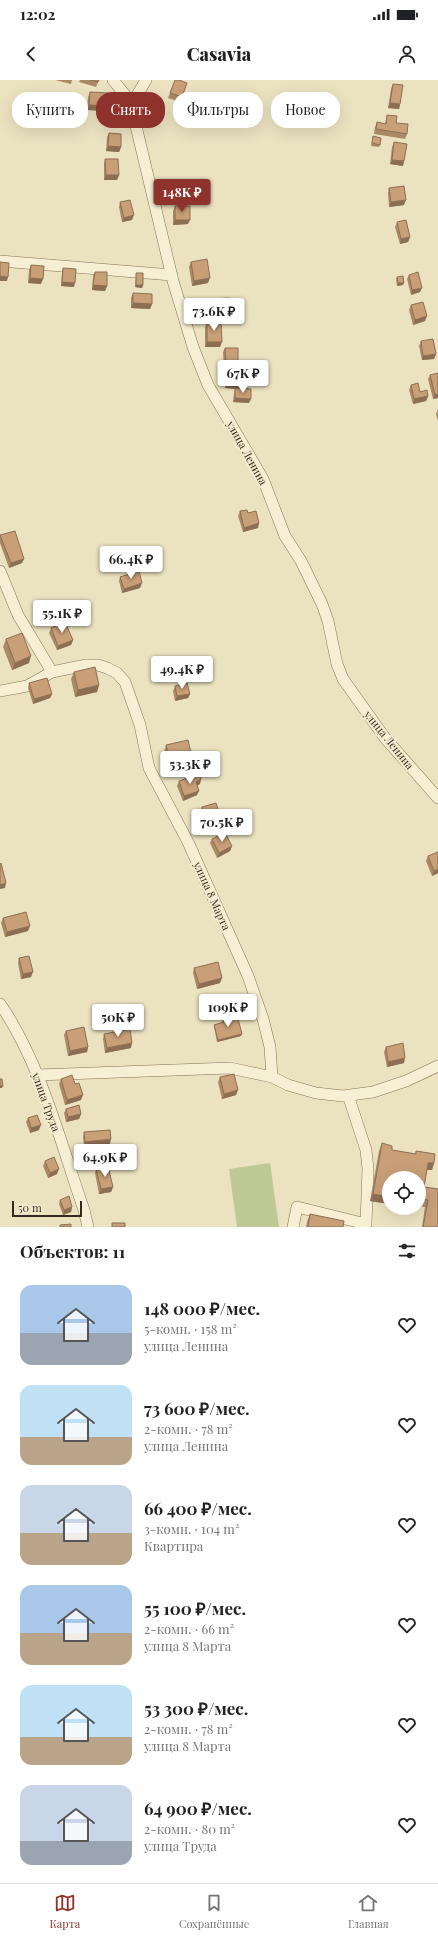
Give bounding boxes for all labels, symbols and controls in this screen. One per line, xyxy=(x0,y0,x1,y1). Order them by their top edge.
text: 12:02 xyxy=(20,4,55,24)
text: Casavia xyxy=(187,42,251,66)
icon: back xyxy=(20,43,42,65)
icon: person xyxy=(396,43,418,65)
chip: Купить xyxy=(12,92,88,128)
chip: Снять xyxy=(96,92,165,128)
chip: Фильтры xyxy=(173,92,263,128)
chip: Новое xyxy=(271,92,340,128)
pin: 148K ₽ xyxy=(149,179,215,213)
text: 148K ₽ xyxy=(163,183,201,200)
pin: 73.6K ₽ xyxy=(177,298,251,332)
text: 73.6K ₽ xyxy=(193,302,235,319)
pin: 67K ₽ xyxy=(215,360,271,394)
text: 67K ₽ xyxy=(227,364,259,381)
street label: улица Ленина xyxy=(223,417,272,488)
pin: 66.4K ₽ xyxy=(94,546,168,580)
text: 66.4K ₽ xyxy=(109,550,153,567)
pin: 55.1K ₽ xyxy=(25,600,99,634)
text: 55.1K ₽ xyxy=(42,604,82,621)
pin: 49.4K ₽ xyxy=(145,656,219,690)
text: 49.4K ₽ xyxy=(160,660,204,677)
street label: улица Ленина xyxy=(361,707,418,772)
pin: 53.3K ₽ xyxy=(153,751,227,785)
text: 53.3K ₽ xyxy=(169,755,211,772)
pin: 70.5K ₽ xyxy=(185,809,259,843)
text: 70.5K ₽ xyxy=(200,813,244,830)
street label: улица 8 Марта xyxy=(190,858,235,933)
pin: 109K ₽ xyxy=(195,994,261,1028)
text: 109K ₽ xyxy=(208,998,248,1015)
pin: 50K ₽ xyxy=(90,1004,146,1038)
text: 50K ₽ xyxy=(101,1008,135,1025)
street label: улица Труда xyxy=(29,1069,64,1134)
pin: 64.9K ₽ xyxy=(68,1144,142,1178)
text: 64.9K ₽ xyxy=(83,1148,127,1165)
map controls xyxy=(382,1171,426,1215)
button: locate xyxy=(382,1171,426,1215)
scale bar xyxy=(12,1199,82,1218)
text: 50 m xyxy=(18,1200,42,1215)
text: Объектов: 11 xyxy=(20,1240,125,1262)
icon: filters xyxy=(396,1240,418,1262)
text: 148 000 ₽/мес. xyxy=(144,1297,260,1319)
icon: home xyxy=(52,1301,100,1349)
icon: heart xyxy=(396,1314,418,1336)
text: 5-комн. · 158 m² xyxy=(144,1320,237,1337)
text: улица Ленина xyxy=(144,1337,228,1354)
text: 73 600 ₽/мес. xyxy=(144,1397,250,1419)
icon: home xyxy=(52,1401,100,1449)
icon: heart xyxy=(396,1414,418,1436)
text: 2-комн. · 78 m² xyxy=(144,1420,233,1437)
text: улица Ленина xyxy=(144,1437,228,1454)
text: 66 400 ₽/мес. xyxy=(144,1497,252,1519)
icon: home xyxy=(52,1501,100,1549)
icon: heart xyxy=(396,1514,418,1536)
text: 3-комн. · 104 m² xyxy=(144,1520,239,1537)
text: Квартира xyxy=(144,1537,203,1554)
text: 55 100 ₽/мес. xyxy=(144,1597,246,1619)
icon: home xyxy=(52,1601,100,1649)
icon: heart xyxy=(396,1614,418,1636)
text: 2-комн. · 66 m² xyxy=(144,1620,234,1637)
text: улица 8 Марта xyxy=(144,1637,231,1654)
text: 53 300 ₽/мес. xyxy=(144,1697,248,1719)
icon: home xyxy=(52,1701,100,1749)
icon: heart xyxy=(396,1714,418,1736)
text: 2-комн. · 78 m² xyxy=(144,1720,233,1737)
text: улица 8 Марта xyxy=(144,1737,231,1754)
text: 64 900 ₽/мес. xyxy=(144,1797,252,1819)
icon: home xyxy=(52,1801,100,1849)
icon: heart xyxy=(396,1814,418,1836)
text: 2-комн. · 80 m² xyxy=(144,1820,235,1837)
text: улица Труда xyxy=(144,1837,217,1854)
tab: Карта xyxy=(49,1892,80,1931)
tab: Сохранённые xyxy=(179,1892,249,1931)
tab: Главная xyxy=(348,1892,389,1931)

